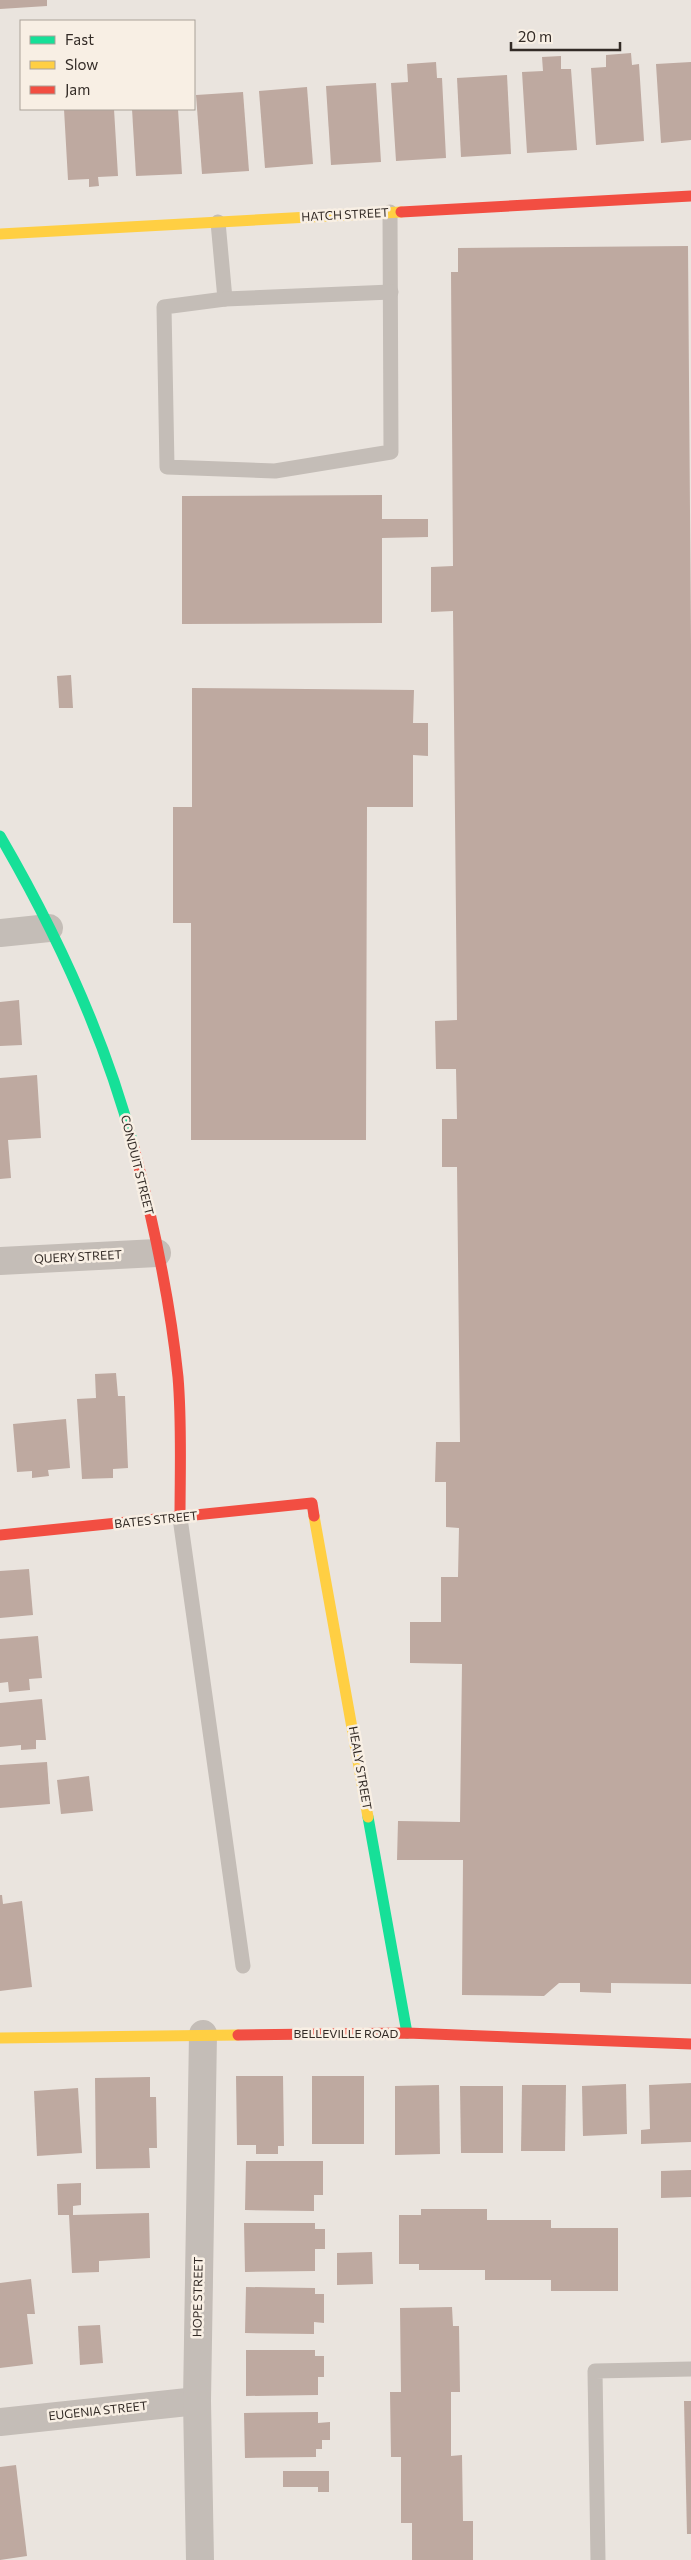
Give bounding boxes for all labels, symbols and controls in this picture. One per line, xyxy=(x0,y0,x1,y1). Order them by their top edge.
legend xyxy=(20,20,195,110)
scale bar xyxy=(511,20,620,52)
text: 20 m xyxy=(518,27,552,45)
text: Fast xyxy=(65,30,94,48)
text: Slow xyxy=(65,55,98,73)
text: Jam xyxy=(65,80,90,98)
street label: HATCH STREET xyxy=(301,205,389,223)
street label: CONDUIT STREET xyxy=(119,1113,157,1217)
street label: QUERY STREET xyxy=(34,1247,123,1265)
street label: BATES STREET xyxy=(114,1508,199,1530)
street label: HEALY STREET xyxy=(347,1725,375,1811)
street label: BELLEVILLE ROAD xyxy=(294,2026,399,2040)
street label: HOPE STREET xyxy=(189,2256,205,2337)
street label: EUGENIA STREET xyxy=(48,2398,148,2422)

